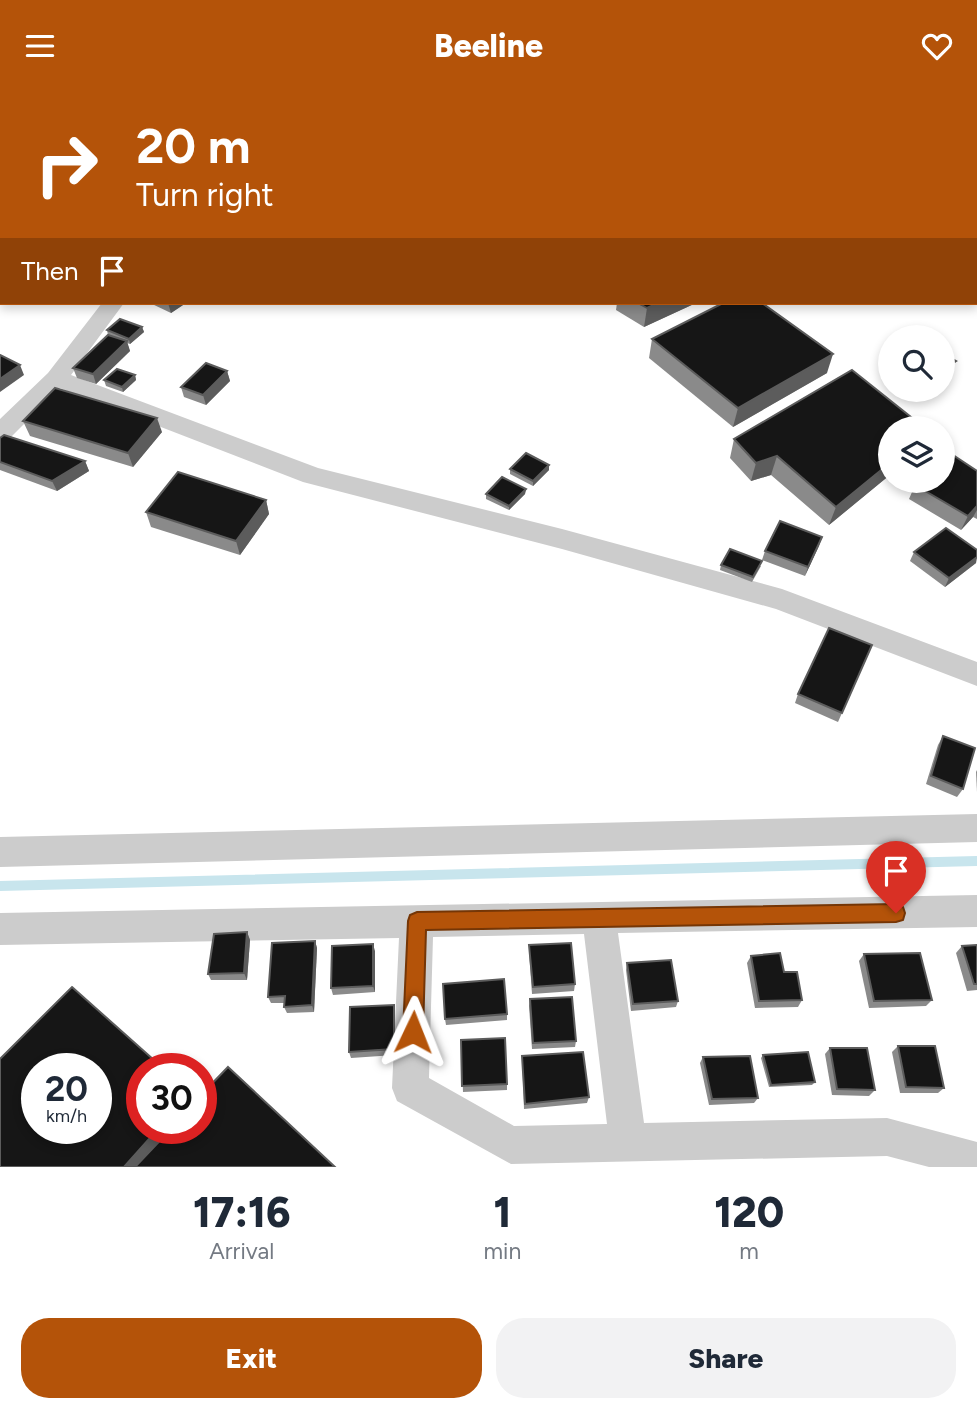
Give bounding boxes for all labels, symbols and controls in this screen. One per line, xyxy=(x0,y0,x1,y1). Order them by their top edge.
icon: menu xyxy=(21,27,59,65)
text: Beeline xyxy=(434,27,543,65)
icon: heart xyxy=(918,27,956,65)
text: 20 m xyxy=(136,116,251,175)
icon: right xyxy=(21,119,112,210)
text: Turn right xyxy=(136,176,274,214)
icon: arrive xyxy=(93,252,131,290)
text: Then xyxy=(21,255,79,287)
map controls xyxy=(878,325,955,493)
button: search xyxy=(878,325,955,402)
button: layers xyxy=(878,416,955,493)
pin xyxy=(866,841,926,913)
icon: arrive xyxy=(877,852,915,890)
position arrow xyxy=(376,995,450,1069)
speed limit sign: 30 xyxy=(126,1053,217,1144)
text: 20 xyxy=(45,1068,88,1110)
text: km/h xyxy=(46,1105,87,1127)
text: 17:16 xyxy=(193,1187,291,1238)
text: 1 xyxy=(493,1187,511,1238)
text: 120 xyxy=(714,1187,784,1238)
text: Arrival xyxy=(209,1237,274,1265)
text: min xyxy=(483,1237,521,1265)
text: m xyxy=(739,1237,759,1265)
button: Exit xyxy=(21,1318,482,1398)
button: Share xyxy=(496,1318,956,1398)

